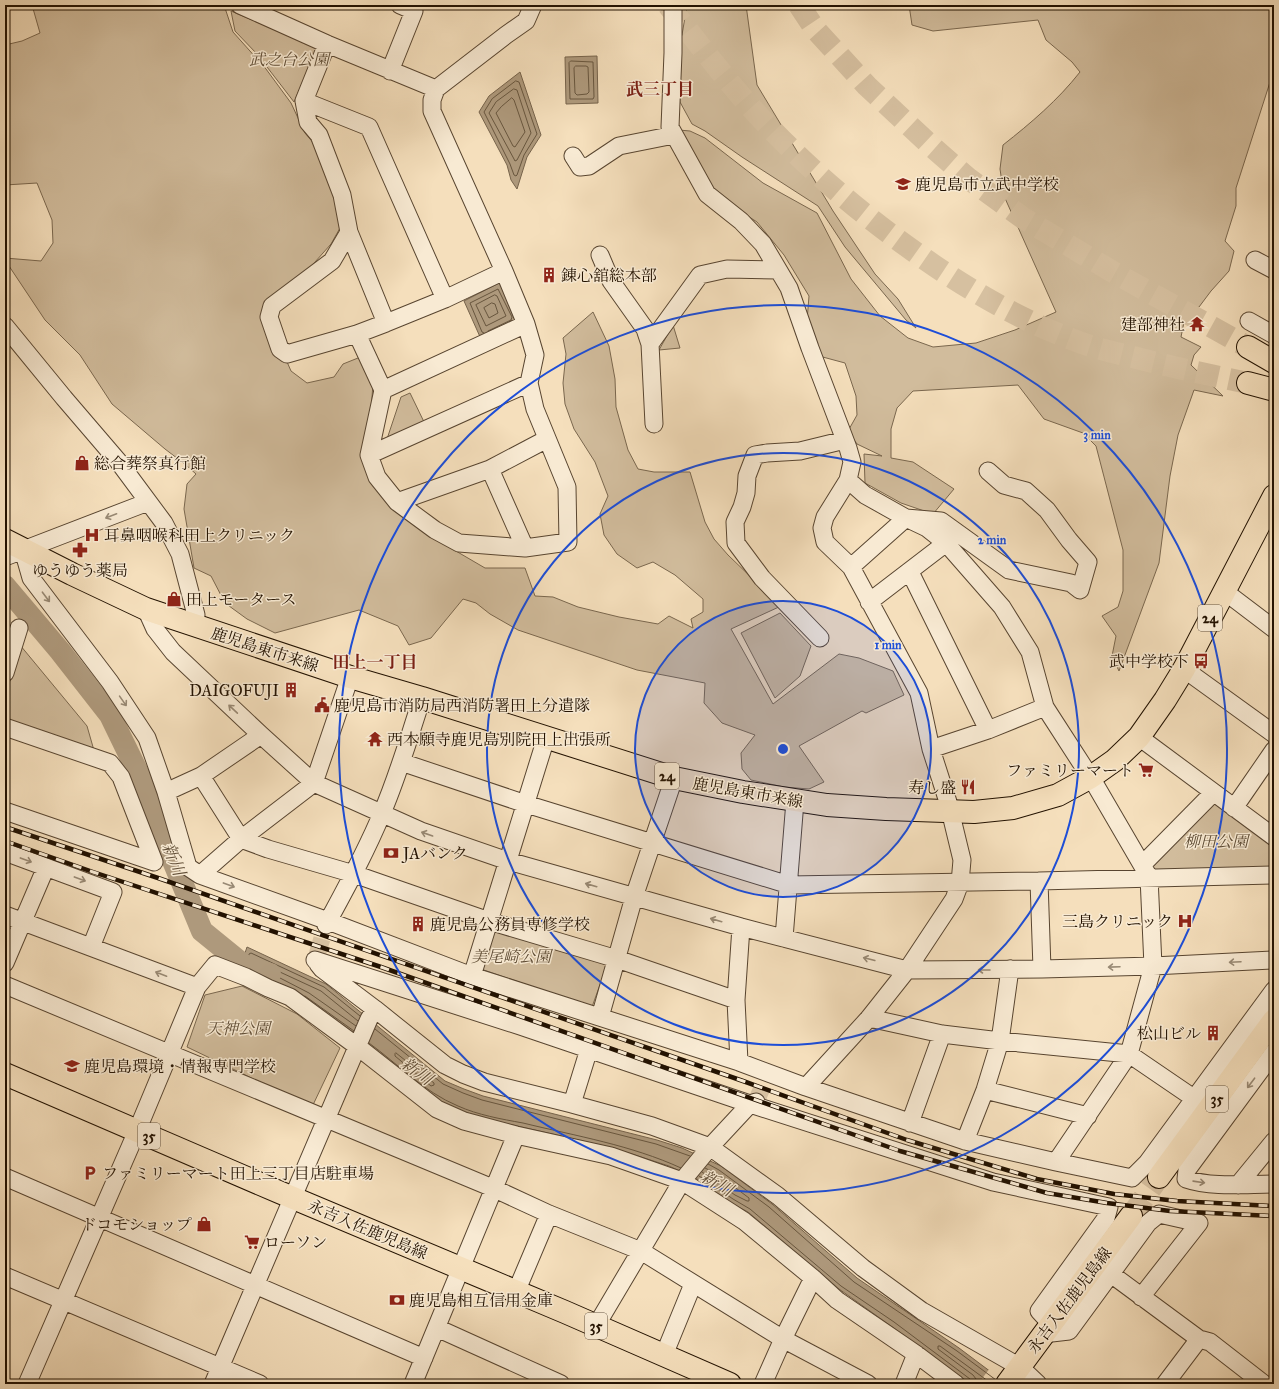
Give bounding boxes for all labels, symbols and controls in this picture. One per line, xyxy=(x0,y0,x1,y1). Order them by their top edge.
park label: 武之台公園 xyxy=(249,50,332,69)
district label: 武三丁目 xyxy=(626,79,694,100)
school or university icon: 鹿児島市立武中学校 xyxy=(894,175,912,193)
place label: 鹿児島市立武中学校 xyxy=(915,175,1059,194)
building icon: 錬心舘総本部 xyxy=(540,266,558,284)
place label: 錬心舘総本部 xyxy=(561,266,657,285)
place label: 建部神社 xyxy=(1121,315,1185,334)
temple icon: 建部神社 xyxy=(1188,315,1206,333)
text: 3 min xyxy=(1083,428,1111,443)
shop icon: 総合葬祭真行館 xyxy=(73,454,91,472)
place label: 総合葬祭真行館 xyxy=(94,454,206,473)
one-way arrow xyxy=(106,512,118,520)
hospital icon: 耳鼻咽喉科田上クリニック xyxy=(83,526,101,544)
place label: 耳鼻咽喉科田上クリニック xyxy=(104,526,295,545)
text: 2 min xyxy=(978,533,1007,547)
pharmacy icon: ゆうゆう薬局 xyxy=(71,541,89,559)
place label: ゆうゆう薬局 xyxy=(32,561,128,580)
shop icon: 田上モータース xyxy=(165,590,183,608)
place label: 田上モータース xyxy=(186,590,297,609)
one-way arrow xyxy=(41,592,50,603)
road number: 24 xyxy=(1198,605,1222,631)
street label: 鹿児島東市来線 xyxy=(209,623,321,676)
text: 1 min xyxy=(874,638,902,652)
district label: 田上一丁目 xyxy=(333,652,418,673)
place label: 武中学校下 xyxy=(1109,652,1189,671)
bus stop icon: 武中学校下 xyxy=(1192,652,1210,670)
place label: DAIGOFUJI xyxy=(189,681,279,701)
building icon: DAIGOFUJI xyxy=(282,681,300,699)
one-way arrow xyxy=(119,696,127,707)
public building icon: 鹿児島市消防局西消防署田上分遣隊 xyxy=(313,696,331,714)
place label: 鹿児島市消防局西消防署田上分遣隊 xyxy=(334,696,590,715)
one-way arrow xyxy=(228,704,238,713)
temple icon: 西本願寺鹿児島別院田上出張所 xyxy=(366,730,384,748)
place label: 西本願寺鹿児島別院田上出張所 xyxy=(387,730,611,749)
centre of rings xyxy=(776,742,790,756)
place label: ファミリーマート xyxy=(1006,761,1134,780)
supermarket icon: ファミリーマート xyxy=(1137,761,1155,779)
road number: 24 xyxy=(655,763,679,789)
street label: 鹿児島東市来線 xyxy=(691,773,805,812)
place label: 寿し盛 xyxy=(908,778,956,797)
restaurant icon: 寿し盛 xyxy=(959,778,977,796)
one-way arrow xyxy=(422,829,434,837)
park label: 柳田公園 xyxy=(1184,832,1251,851)
water label: 新川 xyxy=(157,839,190,881)
bank icon: JAバンク xyxy=(382,844,400,862)
place label: JAバンク xyxy=(401,844,468,864)
one-way arrow xyxy=(19,856,31,864)
one-way arrow xyxy=(73,876,85,884)
one-way arrow xyxy=(585,881,598,888)
one-way arrow xyxy=(222,882,234,890)
place label: 三島クリニック xyxy=(1062,912,1173,931)
hospital icon: 三島クリニック xyxy=(1176,912,1194,930)
building icon: 鹿児島公務員専修学校 xyxy=(409,915,427,933)
place label: 鹿児島公務員専修学校 xyxy=(430,915,590,934)
one-way arrow xyxy=(710,916,723,923)
park label: 美尾崎公園 xyxy=(471,947,554,966)
one-way arrow xyxy=(863,955,876,962)
one-way arrow xyxy=(1229,958,1242,966)
one-way arrow xyxy=(1108,963,1121,971)
one-way arrow xyxy=(978,966,991,973)
one-way arrow xyxy=(155,969,167,977)
park label: 天神公園 xyxy=(206,1019,273,1038)
place label: 松山ビル xyxy=(1137,1024,1201,1043)
building icon: 松山ビル xyxy=(1204,1024,1222,1042)
water label: 新川 xyxy=(397,1053,438,1091)
school or university icon: 鹿児島環境・情報専門学校 xyxy=(63,1057,81,1075)
place label: 鹿児島環境・情報専門学校 xyxy=(84,1057,276,1076)
one-way arrow xyxy=(1247,1078,1255,1089)
road number: 35 xyxy=(1206,1086,1228,1112)
road number: 35 xyxy=(138,1123,160,1149)
parking icon: ファミリーマート田上三丁目店駐車場 xyxy=(81,1164,99,1182)
place label: ファミリーマート田上三丁目店駐車場 xyxy=(102,1164,374,1183)
water label: 新川 xyxy=(697,1166,738,1202)
one-way arrow xyxy=(1192,1178,1205,1186)
street label: 永吉入佐鹿児島線 xyxy=(305,1196,430,1263)
place label: ドコモショップ xyxy=(81,1215,192,1234)
shop icon: ドコモショップ xyxy=(195,1215,213,1233)
supermarket icon: ローソン xyxy=(243,1233,261,1251)
place label: ローソン xyxy=(264,1233,327,1252)
street label: 永吉入佐鹿児島線 xyxy=(1023,1243,1116,1357)
bank icon: 鹿児島相互信用金庫 xyxy=(388,1291,406,1309)
place label: 鹿児島相互信用金庫 xyxy=(409,1291,553,1310)
road number: 35 xyxy=(585,1313,607,1339)

